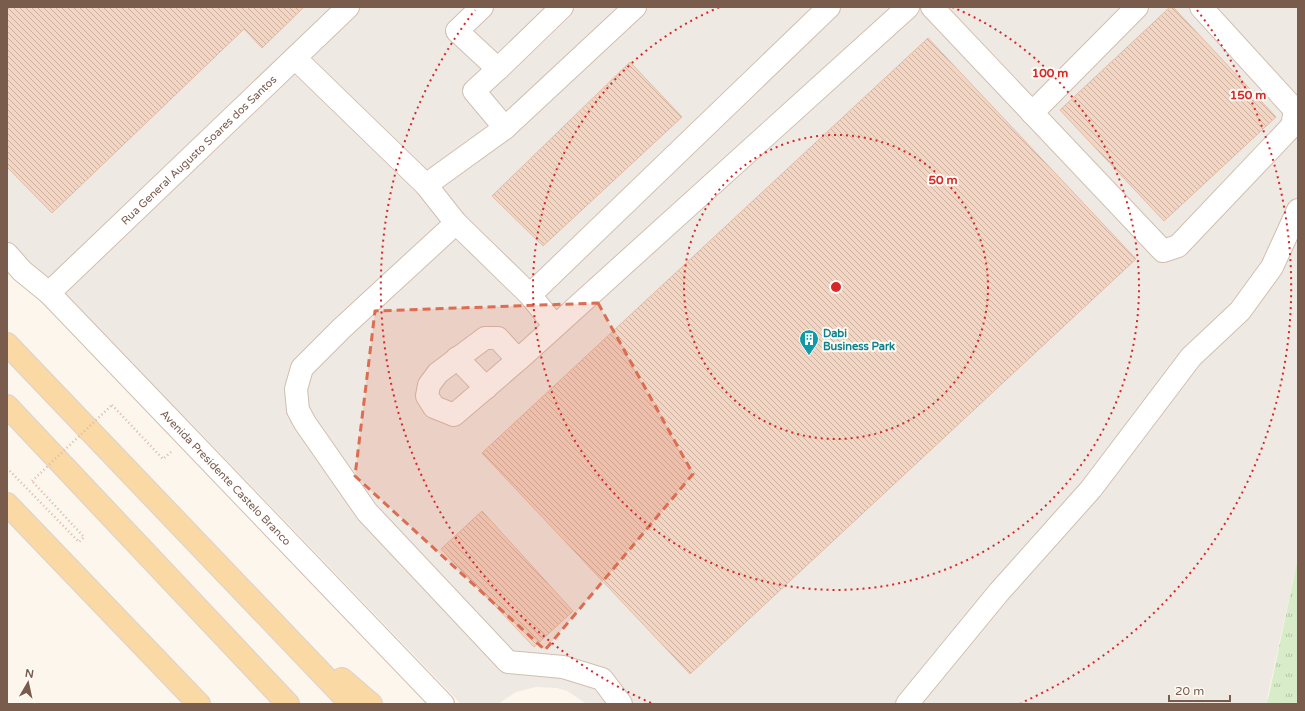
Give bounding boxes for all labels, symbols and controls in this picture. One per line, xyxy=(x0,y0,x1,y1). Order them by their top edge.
text: 100 m xyxy=(1032,66,1068,80)
street label: Rua General Augusto Soares dos Santos xyxy=(119,73,279,228)
text: 150 m xyxy=(1230,88,1266,102)
text: 50 m xyxy=(928,173,958,187)
centre of rings xyxy=(829,280,843,294)
place label: Dabi Business Park xyxy=(823,327,895,353)
building icon: Dabi Business Park xyxy=(798,328,820,356)
street label: Avenida Presidente Castelo Branco xyxy=(157,407,294,549)
north arrow xyxy=(8,663,48,703)
text: N xyxy=(24,667,35,681)
scale bar xyxy=(1169,677,1230,703)
text: 20 m xyxy=(1175,684,1204,698)

